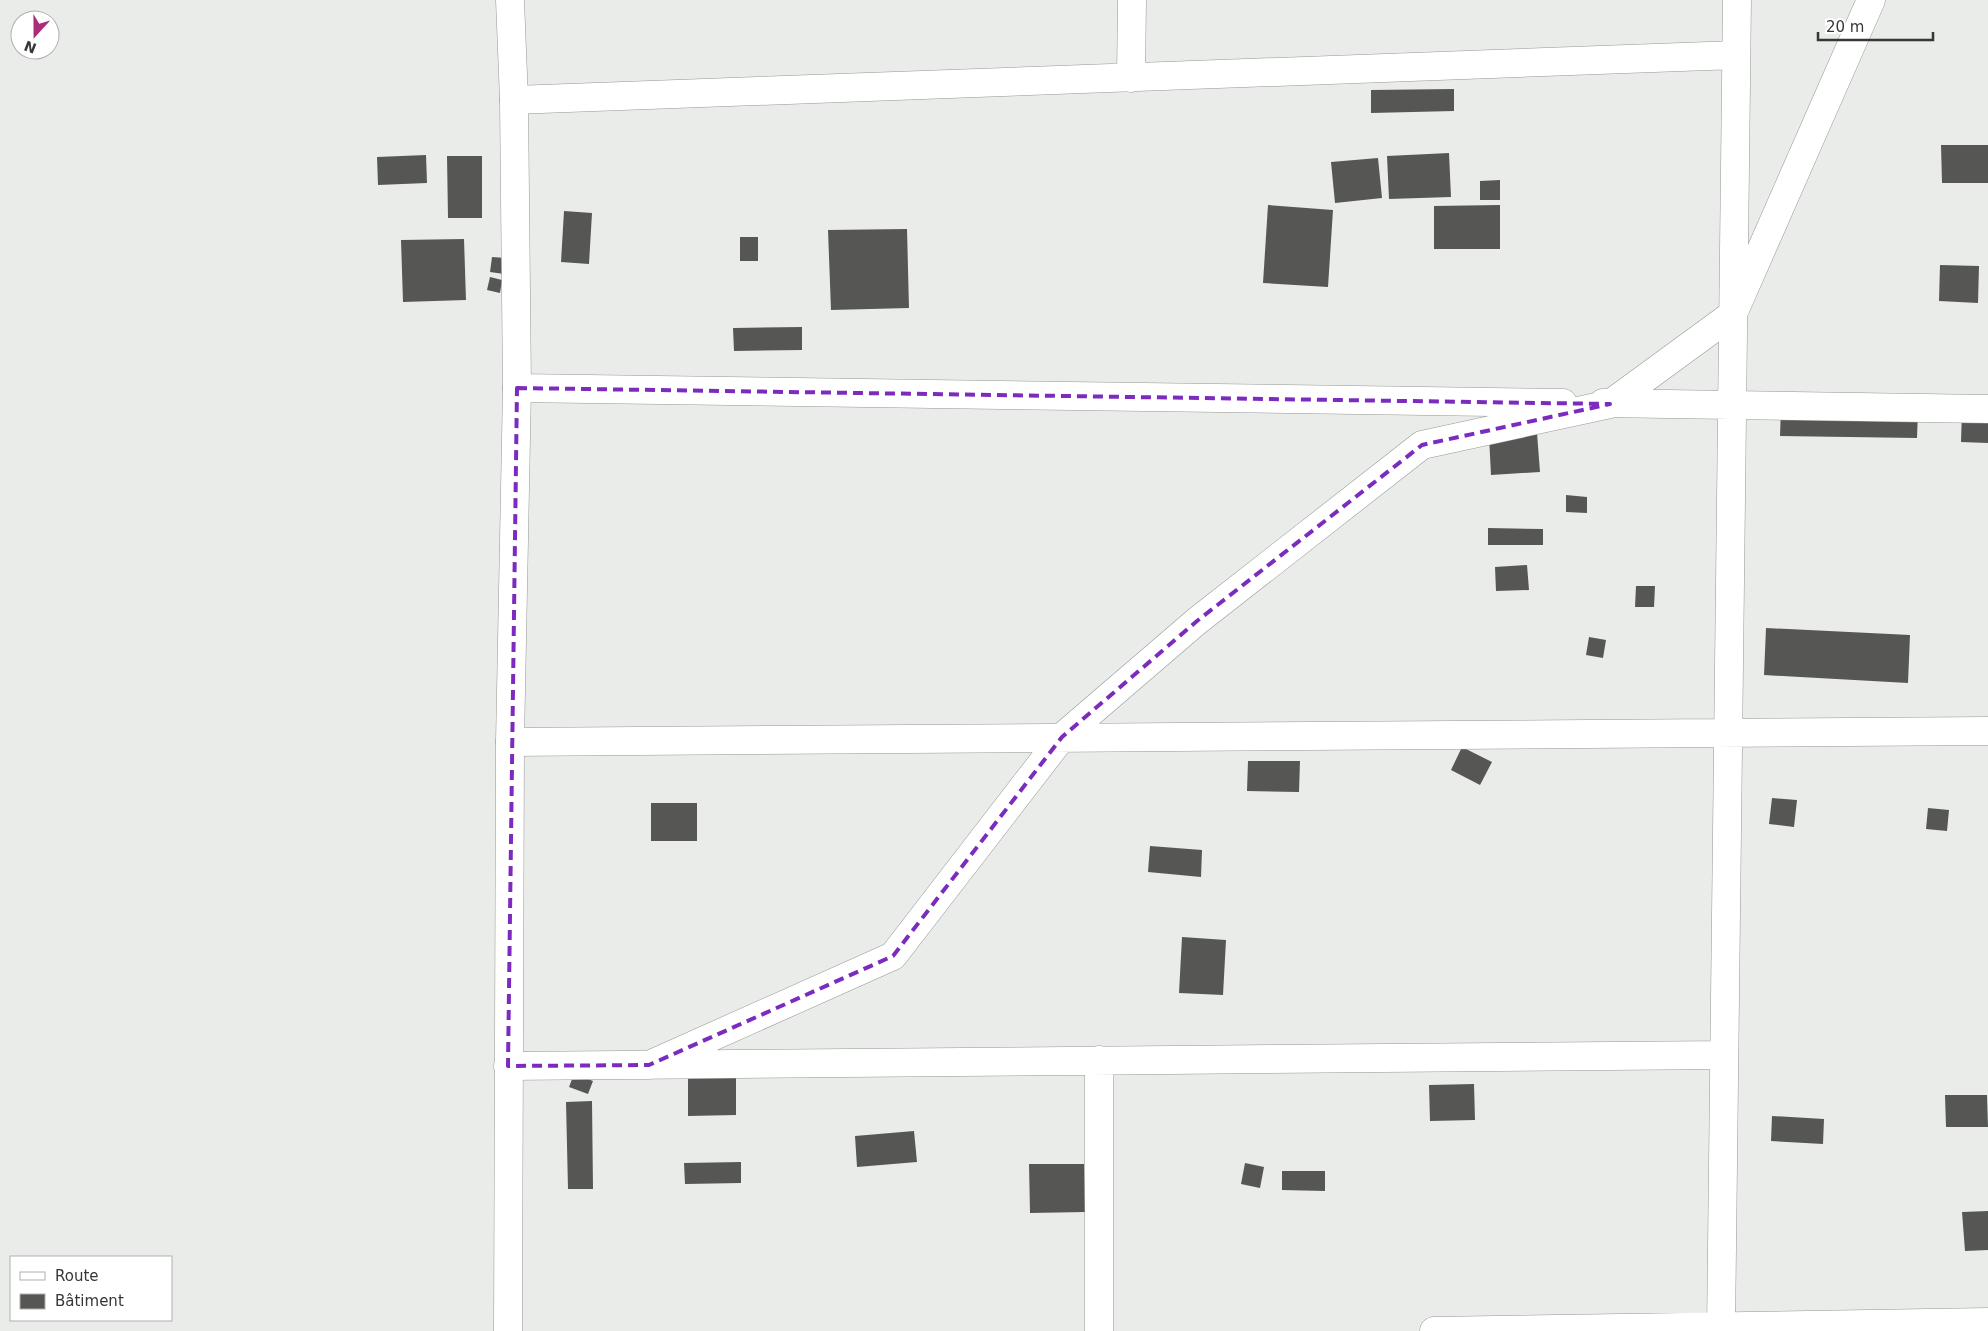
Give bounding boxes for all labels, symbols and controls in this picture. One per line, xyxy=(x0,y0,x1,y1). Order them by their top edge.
north arrow xyxy=(10,10,60,60)
scale bar xyxy=(1818,10,1933,42)
text: 20 m xyxy=(1826,18,1864,36)
text: N xyxy=(22,38,39,57)
legend xyxy=(10,1256,172,1321)
text: Route xyxy=(55,1267,99,1285)
text: Bâtiment xyxy=(55,1292,124,1310)

